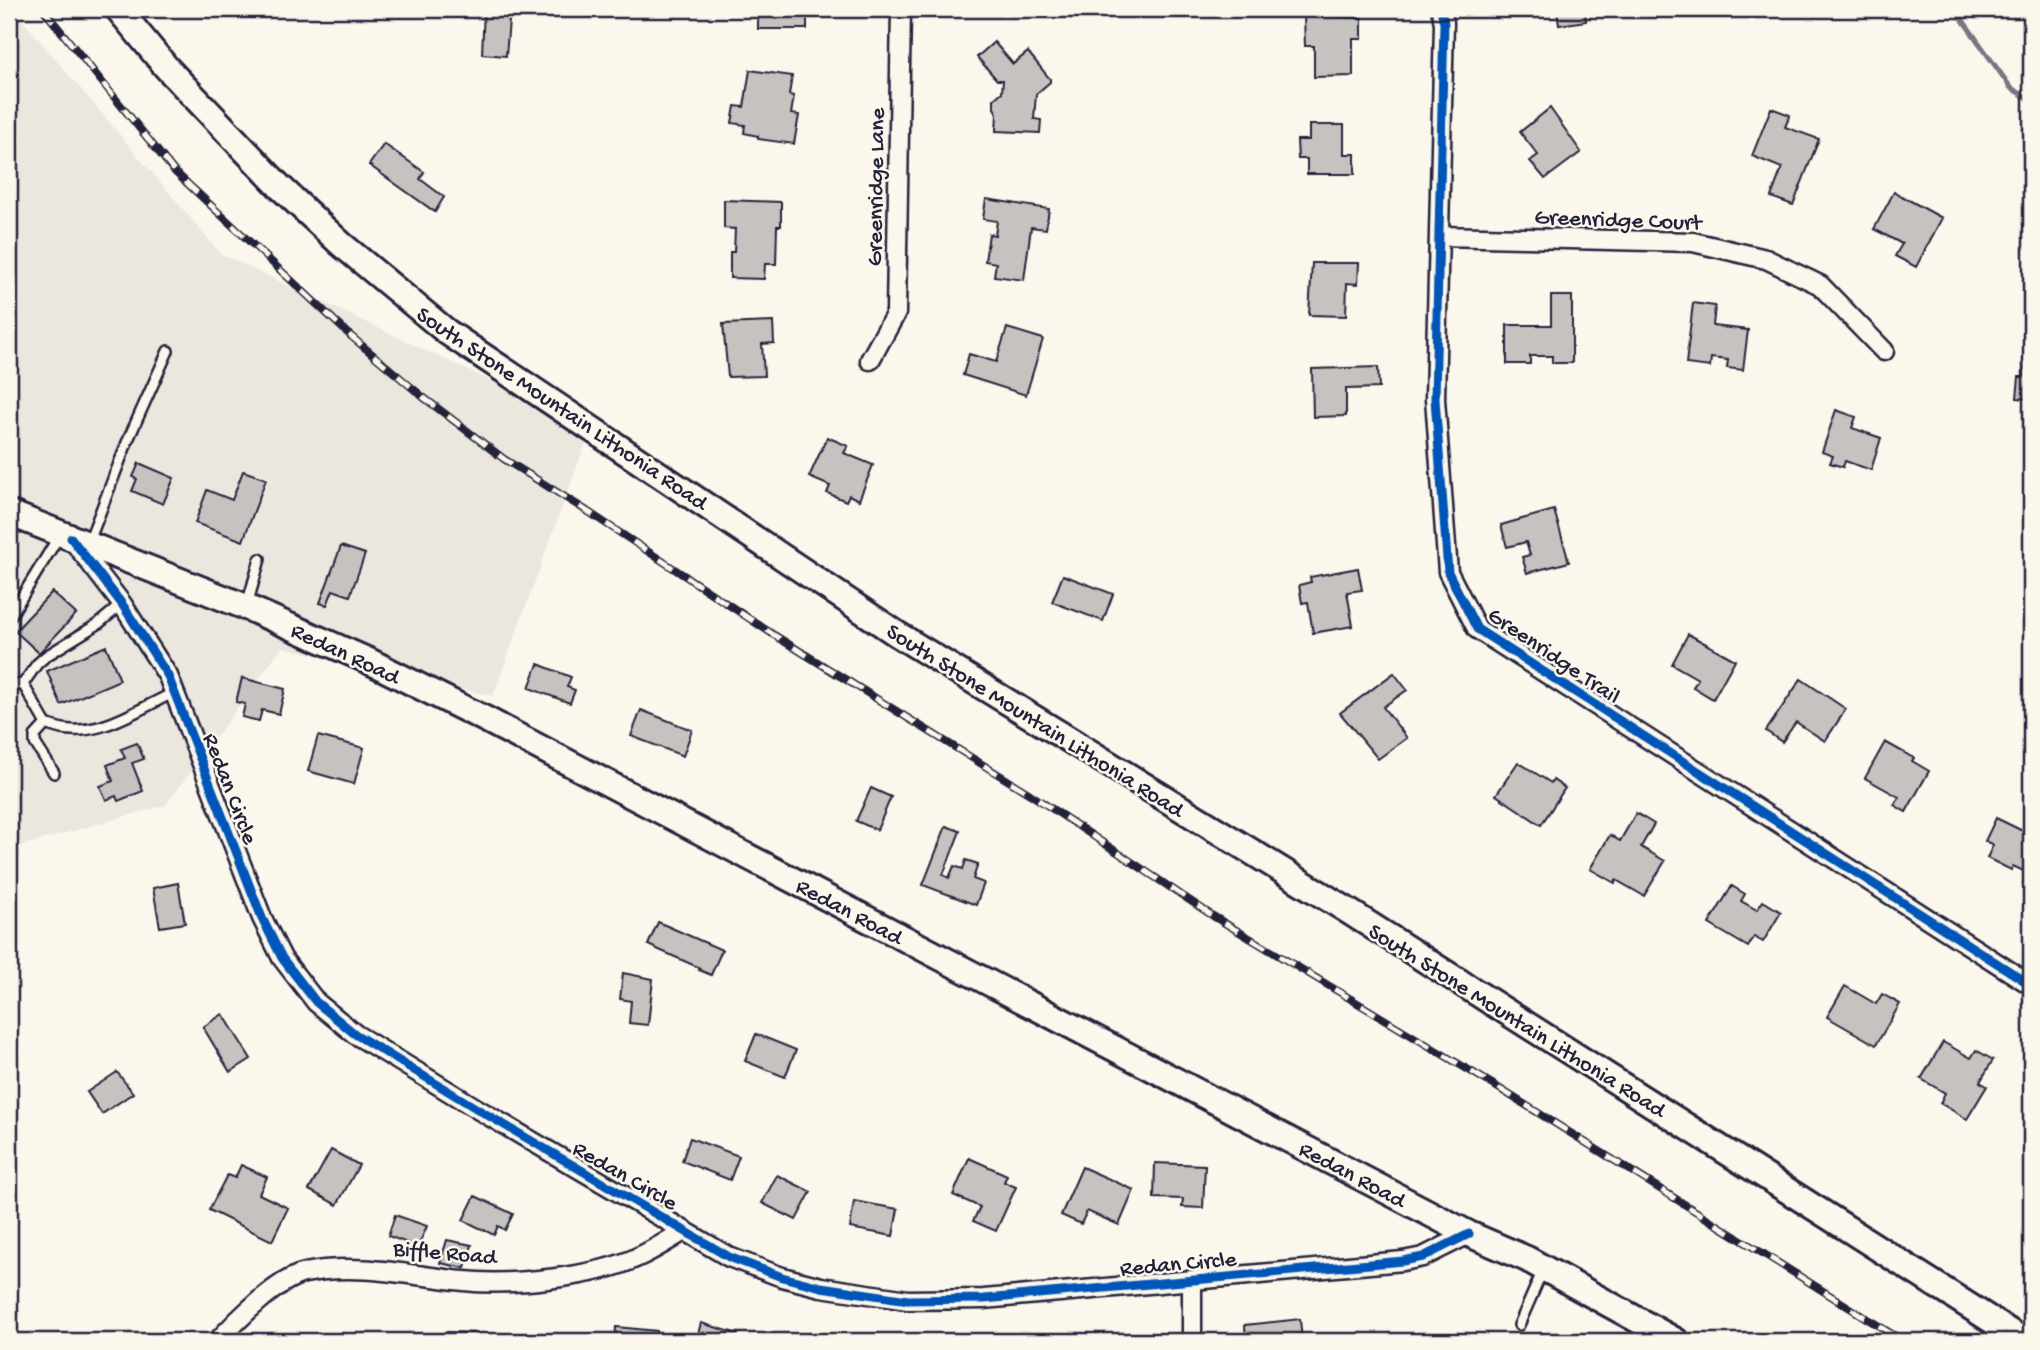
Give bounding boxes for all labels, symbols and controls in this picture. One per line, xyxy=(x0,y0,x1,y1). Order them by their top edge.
street label: Greenridge Lane xyxy=(863,107,892,266)
street label: Greenridge Court xyxy=(1534,205,1703,238)
street label: South Stone Mountain Lithonia Road xyxy=(410,302,713,519)
street label: Greenridge Trail xyxy=(1482,603,1624,711)
street label: Redan Road xyxy=(286,618,405,693)
street label: South Stone Mountain Lithonia Road xyxy=(881,619,1189,826)
street label: Redan Circle xyxy=(195,730,263,850)
street label: Redan Road xyxy=(790,874,908,953)
street label: South Stone Mountain Lithonia Road xyxy=(1363,919,1671,1126)
street label: Redan Circle xyxy=(567,1136,683,1219)
street label: Redan Road xyxy=(1293,1137,1411,1216)
street label: Biffle Road xyxy=(391,1236,499,1273)
street label: Redan Circle xyxy=(1119,1247,1239,1284)

